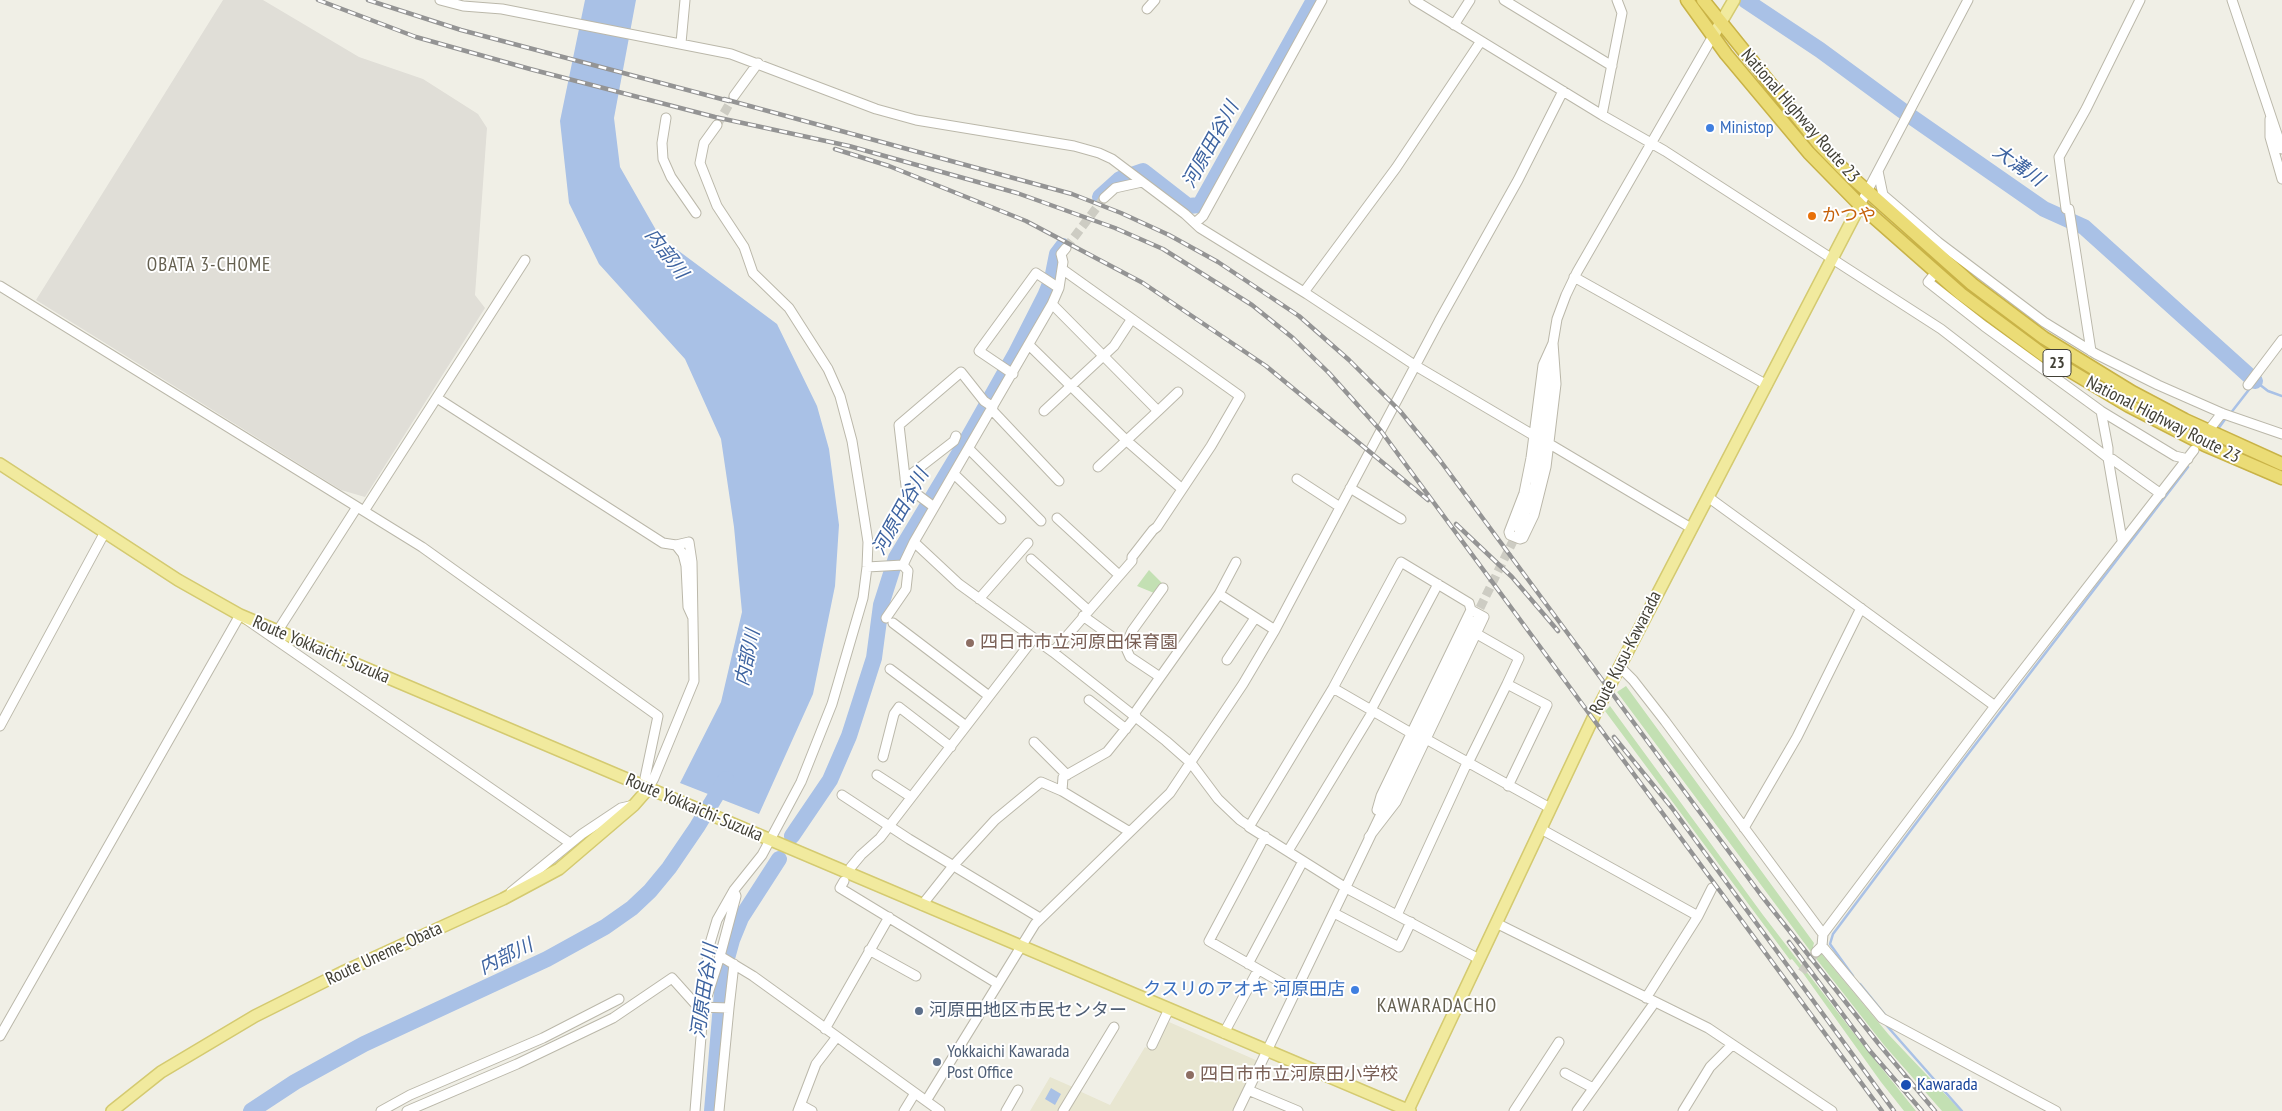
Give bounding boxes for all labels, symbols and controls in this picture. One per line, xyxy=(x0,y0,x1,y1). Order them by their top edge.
street label: National Highway Route 23 xyxy=(1736,45,1864,187)
water label: 河原田谷川 xyxy=(1178,98,1244,192)
place label: Ministop xyxy=(1720,117,1774,139)
marker: Ministop xyxy=(1704,122,1716,134)
water label: 大溝川 xyxy=(1988,140,2048,192)
place label: かつや xyxy=(1822,205,1876,227)
marker: かつや xyxy=(1806,210,1818,222)
water label: 内部川 xyxy=(640,224,692,284)
district label: OBATA 3-CHOME xyxy=(145,255,273,277)
road number: 23 xyxy=(2043,349,2071,376)
street label: National Highway Route 23 xyxy=(2082,372,2244,468)
water label: 河原田谷川 xyxy=(868,465,934,559)
street label: Route Kusu-Kawarada xyxy=(1586,588,1666,718)
street label: Route Yokkaichi-Suzuka xyxy=(249,611,393,689)
water label: 内部川 xyxy=(731,628,765,688)
place label: 四日市市立河原田保育園 xyxy=(980,632,1178,654)
marker: 四日市市立河原田保育園 xyxy=(964,637,976,649)
street label: Route Yokkaichi-Suzuka xyxy=(622,769,766,847)
street label: Route Uneme-Obata xyxy=(322,918,446,990)
water label: 内部川 xyxy=(475,934,537,980)
water label: 河原田谷川 xyxy=(687,942,723,1040)
place label: クスリのアオキ 河原田店 xyxy=(1143,979,1345,1001)
marker: クスリのアオキ 河原田店 xyxy=(1349,984,1361,996)
district label: KAWARADACHO xyxy=(1375,994,1499,1018)
place label: 河原田地区市民センター xyxy=(929,1000,1127,1022)
marker: 河原田地区市民センター xyxy=(913,1005,925,1017)
place label: Yokkaichi Kawarada Post Office xyxy=(947,1041,1069,1084)
marker: Yokkaichi Kawarada Post Office xyxy=(931,1056,943,1068)
place label: 四日市市立河原田小学校 xyxy=(1200,1064,1398,1086)
marker: 四日市市立河原田小学校 xyxy=(1184,1069,1196,1081)
place label: Kawarada xyxy=(1917,1074,1978,1096)
marker: Kawarada xyxy=(1899,1078,1913,1092)

